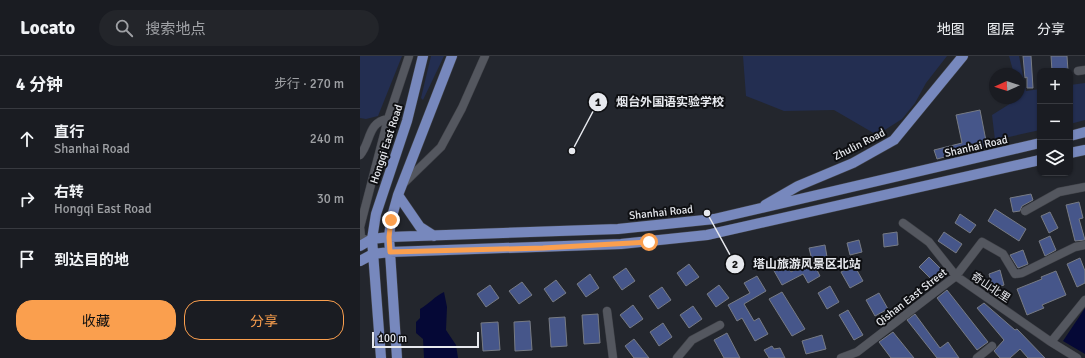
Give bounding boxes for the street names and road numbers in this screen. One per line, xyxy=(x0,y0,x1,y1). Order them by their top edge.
street label: Hongqi East Road xyxy=(368,103,405,185)
street label: Zhulin Road xyxy=(831,126,887,163)
street label: Shanhai Road xyxy=(943,133,1009,160)
street label: Shanhai Road xyxy=(628,203,694,222)
street label: Qishan East Street xyxy=(873,266,949,329)
street label: 奇山北里 xyxy=(969,270,1013,305)

